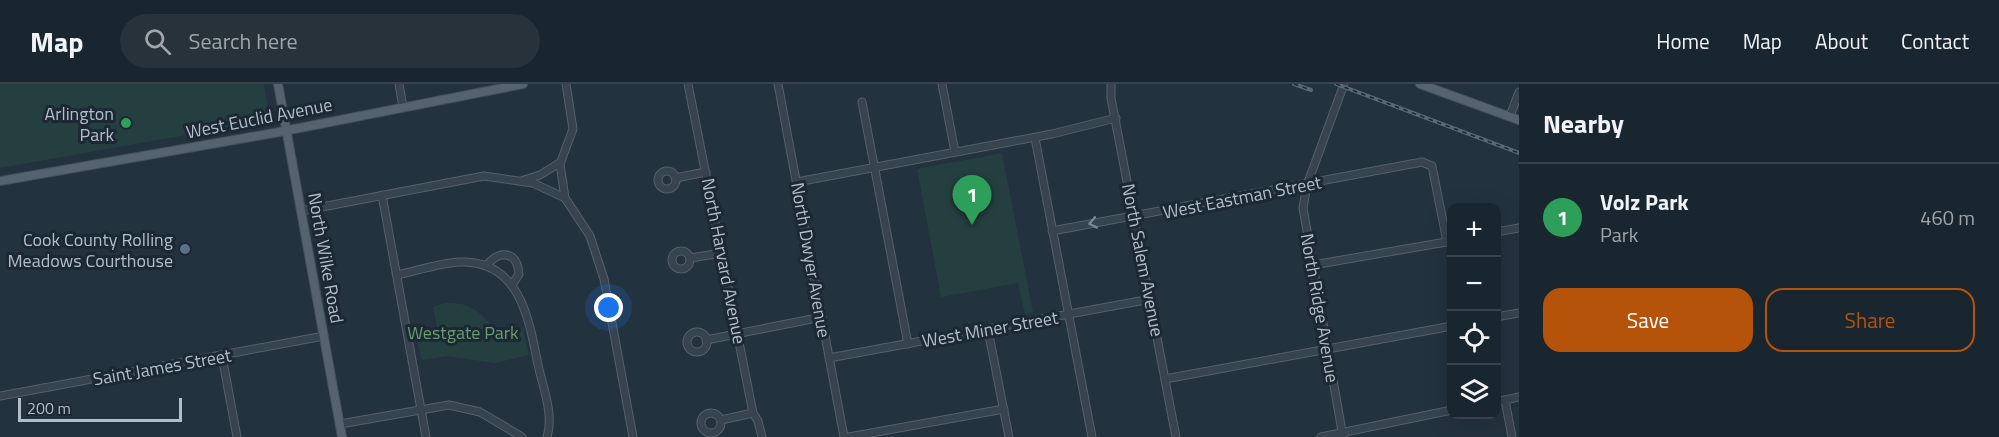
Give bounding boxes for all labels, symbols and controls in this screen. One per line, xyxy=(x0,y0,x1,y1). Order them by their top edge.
search box xyxy=(120,14,540,68)
text: Map xyxy=(30,20,84,63)
text: Search here xyxy=(189,24,298,58)
icon: search xyxy=(141,25,174,58)
text: Home xyxy=(1656,25,1710,57)
text: Map xyxy=(1743,25,1782,57)
text: About xyxy=(1815,25,1868,57)
text: Contact xyxy=(1901,25,1969,57)
street label: West Euclid Avenue xyxy=(184,91,334,145)
place label: Arlington Park xyxy=(45,100,114,148)
text: Nearby xyxy=(1543,104,1624,143)
marker: Arlington Park xyxy=(119,116,133,130)
street label: West Eastman Street xyxy=(1160,168,1324,226)
street label: North Harvard Avenue xyxy=(695,176,753,346)
pin: 1 xyxy=(952,176,992,225)
street label: North Dwyer Avenue xyxy=(784,180,838,340)
street label: North Salem Avenue xyxy=(1115,181,1171,339)
text: Volz Park xyxy=(1600,185,1689,219)
street label: North Wilke Road xyxy=(301,191,351,325)
text: 1 xyxy=(1557,202,1568,233)
text: 460 m xyxy=(1920,202,1975,233)
map controls xyxy=(1447,203,1501,419)
button: + xyxy=(1447,203,1501,257)
one-way arrow xyxy=(1089,216,1099,229)
text: Park xyxy=(1600,219,1638,250)
place label: Cook County Rolling Meadows Courthouse xyxy=(8,226,173,274)
street label: North Ridge Avenue xyxy=(1294,231,1346,385)
marker: Cook County Rolling Meadows Courthouse xyxy=(178,242,192,256)
button: − xyxy=(1447,257,1501,311)
button: Save xyxy=(1543,288,1753,352)
button: Share xyxy=(1765,288,1975,352)
your location xyxy=(594,293,623,322)
street label: West Miner Street xyxy=(920,304,1061,354)
button: locate xyxy=(1447,311,1501,365)
park label: Westgate Park xyxy=(407,319,519,346)
street label: Saint James Street xyxy=(91,341,234,392)
button: layers xyxy=(1447,365,1501,419)
scale bar xyxy=(18,395,182,422)
text: 200 m xyxy=(27,396,71,420)

